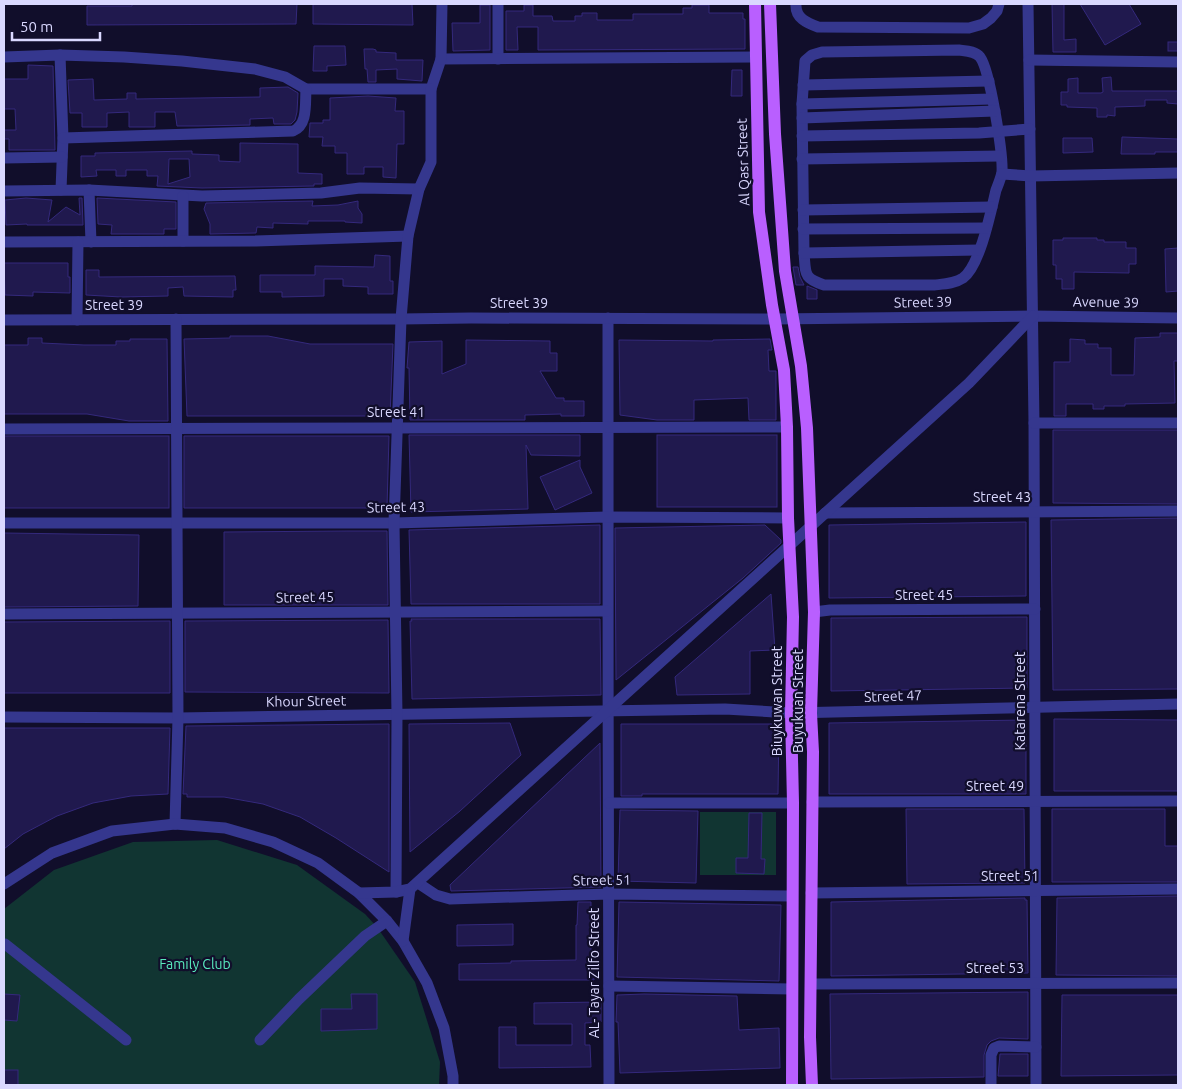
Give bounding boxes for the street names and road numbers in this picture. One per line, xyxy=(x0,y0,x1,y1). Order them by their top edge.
street label: Al Qasr Street xyxy=(733,117,753,206)
street label: Street 39 xyxy=(894,293,952,311)
street label: Avenue 39 xyxy=(1073,293,1139,311)
street label: Street 39 xyxy=(490,295,548,311)
street label: Street 39 xyxy=(85,297,143,313)
street label: Street 41 xyxy=(367,404,425,420)
street label: Street 43 xyxy=(973,489,1031,505)
street label: Street 43 xyxy=(367,498,425,516)
street label: Street 45 xyxy=(895,587,953,603)
street label: Street 45 xyxy=(276,588,334,606)
street label: Biuykuwan Street xyxy=(769,645,785,756)
street label: Buyukuan Street xyxy=(790,648,806,753)
street label: Katarena Street xyxy=(1012,651,1028,750)
street label: Street 47 xyxy=(864,687,922,705)
street label: Khour Street xyxy=(266,692,347,710)
street label: Street 49 xyxy=(966,778,1024,794)
street label: Street 51 xyxy=(981,868,1039,884)
street label: Street 51 xyxy=(573,871,631,889)
street label: AL- Tayar Zilfo Street xyxy=(586,907,602,1038)
street label: Street 53 xyxy=(966,960,1024,976)

